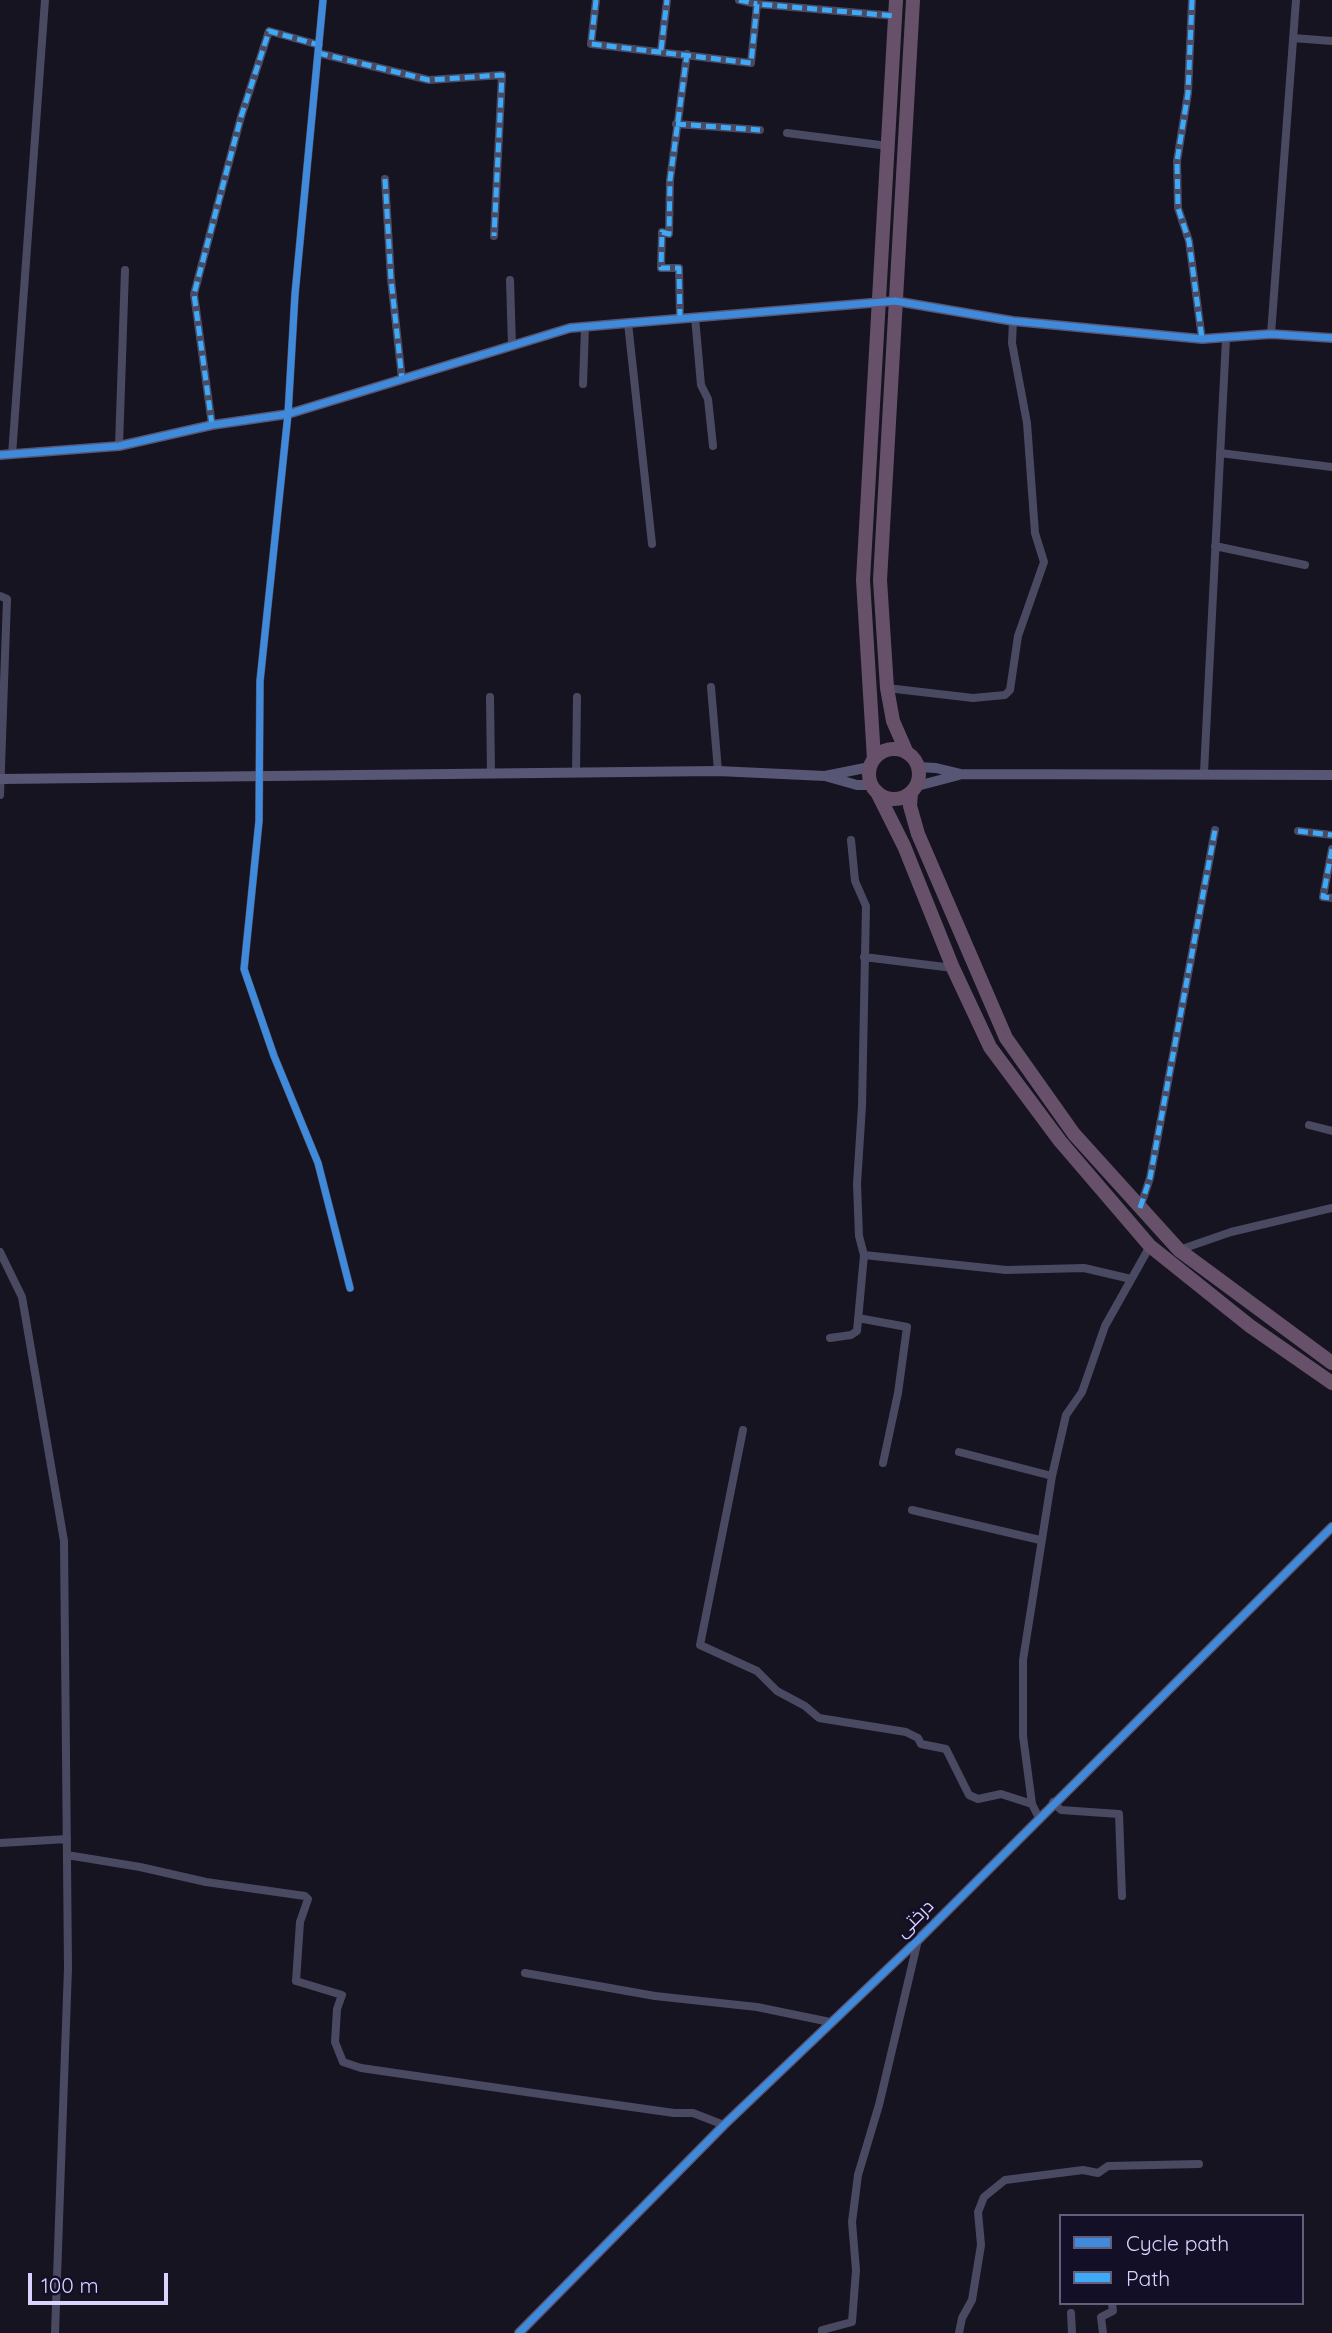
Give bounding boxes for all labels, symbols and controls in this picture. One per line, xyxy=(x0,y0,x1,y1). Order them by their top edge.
street label: درختی xyxy=(892,1896,938,1942)
legend xyxy=(1059,2214,1304,2305)
text: Cycle path xyxy=(1126,2230,1229,2256)
scale bar xyxy=(32,2260,172,2304)
text: Path xyxy=(1126,2265,1170,2291)
text: 100 m xyxy=(41,2272,99,2298)

